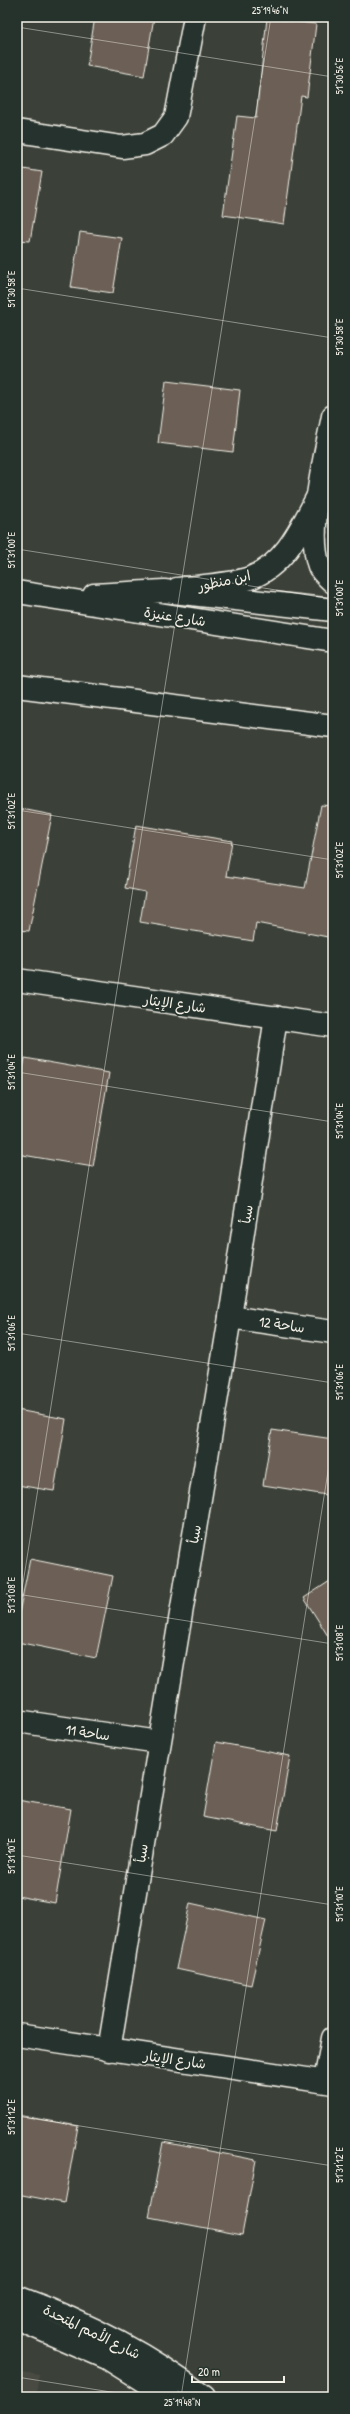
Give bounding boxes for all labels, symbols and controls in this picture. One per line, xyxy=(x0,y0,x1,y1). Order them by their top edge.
text: 25°19'46"N xyxy=(252,4,288,17)
text: 51°30'56"E xyxy=(333,57,346,94)
text: 51°30'58"E xyxy=(5,270,18,307)
text: 51°30'58"E xyxy=(333,318,346,355)
text: 51°31'00"E xyxy=(5,531,18,568)
street label: ابن منظور xyxy=(195,565,252,595)
text: 51°31'00"E xyxy=(333,579,346,616)
street label: شارع عنيزة xyxy=(143,602,207,631)
text: 51°31'02"E xyxy=(5,792,18,829)
text: 51°31'02"E xyxy=(333,841,346,878)
street label: شارع الإيثار xyxy=(141,989,207,1018)
text: 51°31'04"E xyxy=(5,1054,18,1090)
text: 51°31'04"E xyxy=(333,1103,346,1139)
street label: سبأ xyxy=(235,1203,257,1225)
street label: ساحة 12 xyxy=(258,1311,306,1337)
text: 51°31'06"E xyxy=(5,1314,18,1351)
text: 51°31'06"E xyxy=(333,1363,346,1400)
street label: سبأ xyxy=(183,1523,205,1545)
text: 51°31'08"E xyxy=(5,1576,18,1613)
text: 51°31'08"E xyxy=(333,1624,346,1661)
street label: ساحة 11 xyxy=(65,1719,111,1745)
text: 51°31'10"E xyxy=(5,1838,18,1874)
street label: سبأ xyxy=(130,1842,152,1864)
text: 51°31'10"E xyxy=(333,1886,346,1922)
street label: شارع الإيثار xyxy=(141,2045,207,2074)
text: 51°31'12"E xyxy=(5,2099,18,2135)
text: 51°31'12"E xyxy=(333,2147,346,2183)
street label: شارع الأمم المتحدة xyxy=(39,2299,144,2365)
scale bar xyxy=(192,2358,284,2384)
text: 20 m xyxy=(198,2363,220,2380)
text: 25°19'48"N xyxy=(164,2396,200,2409)

